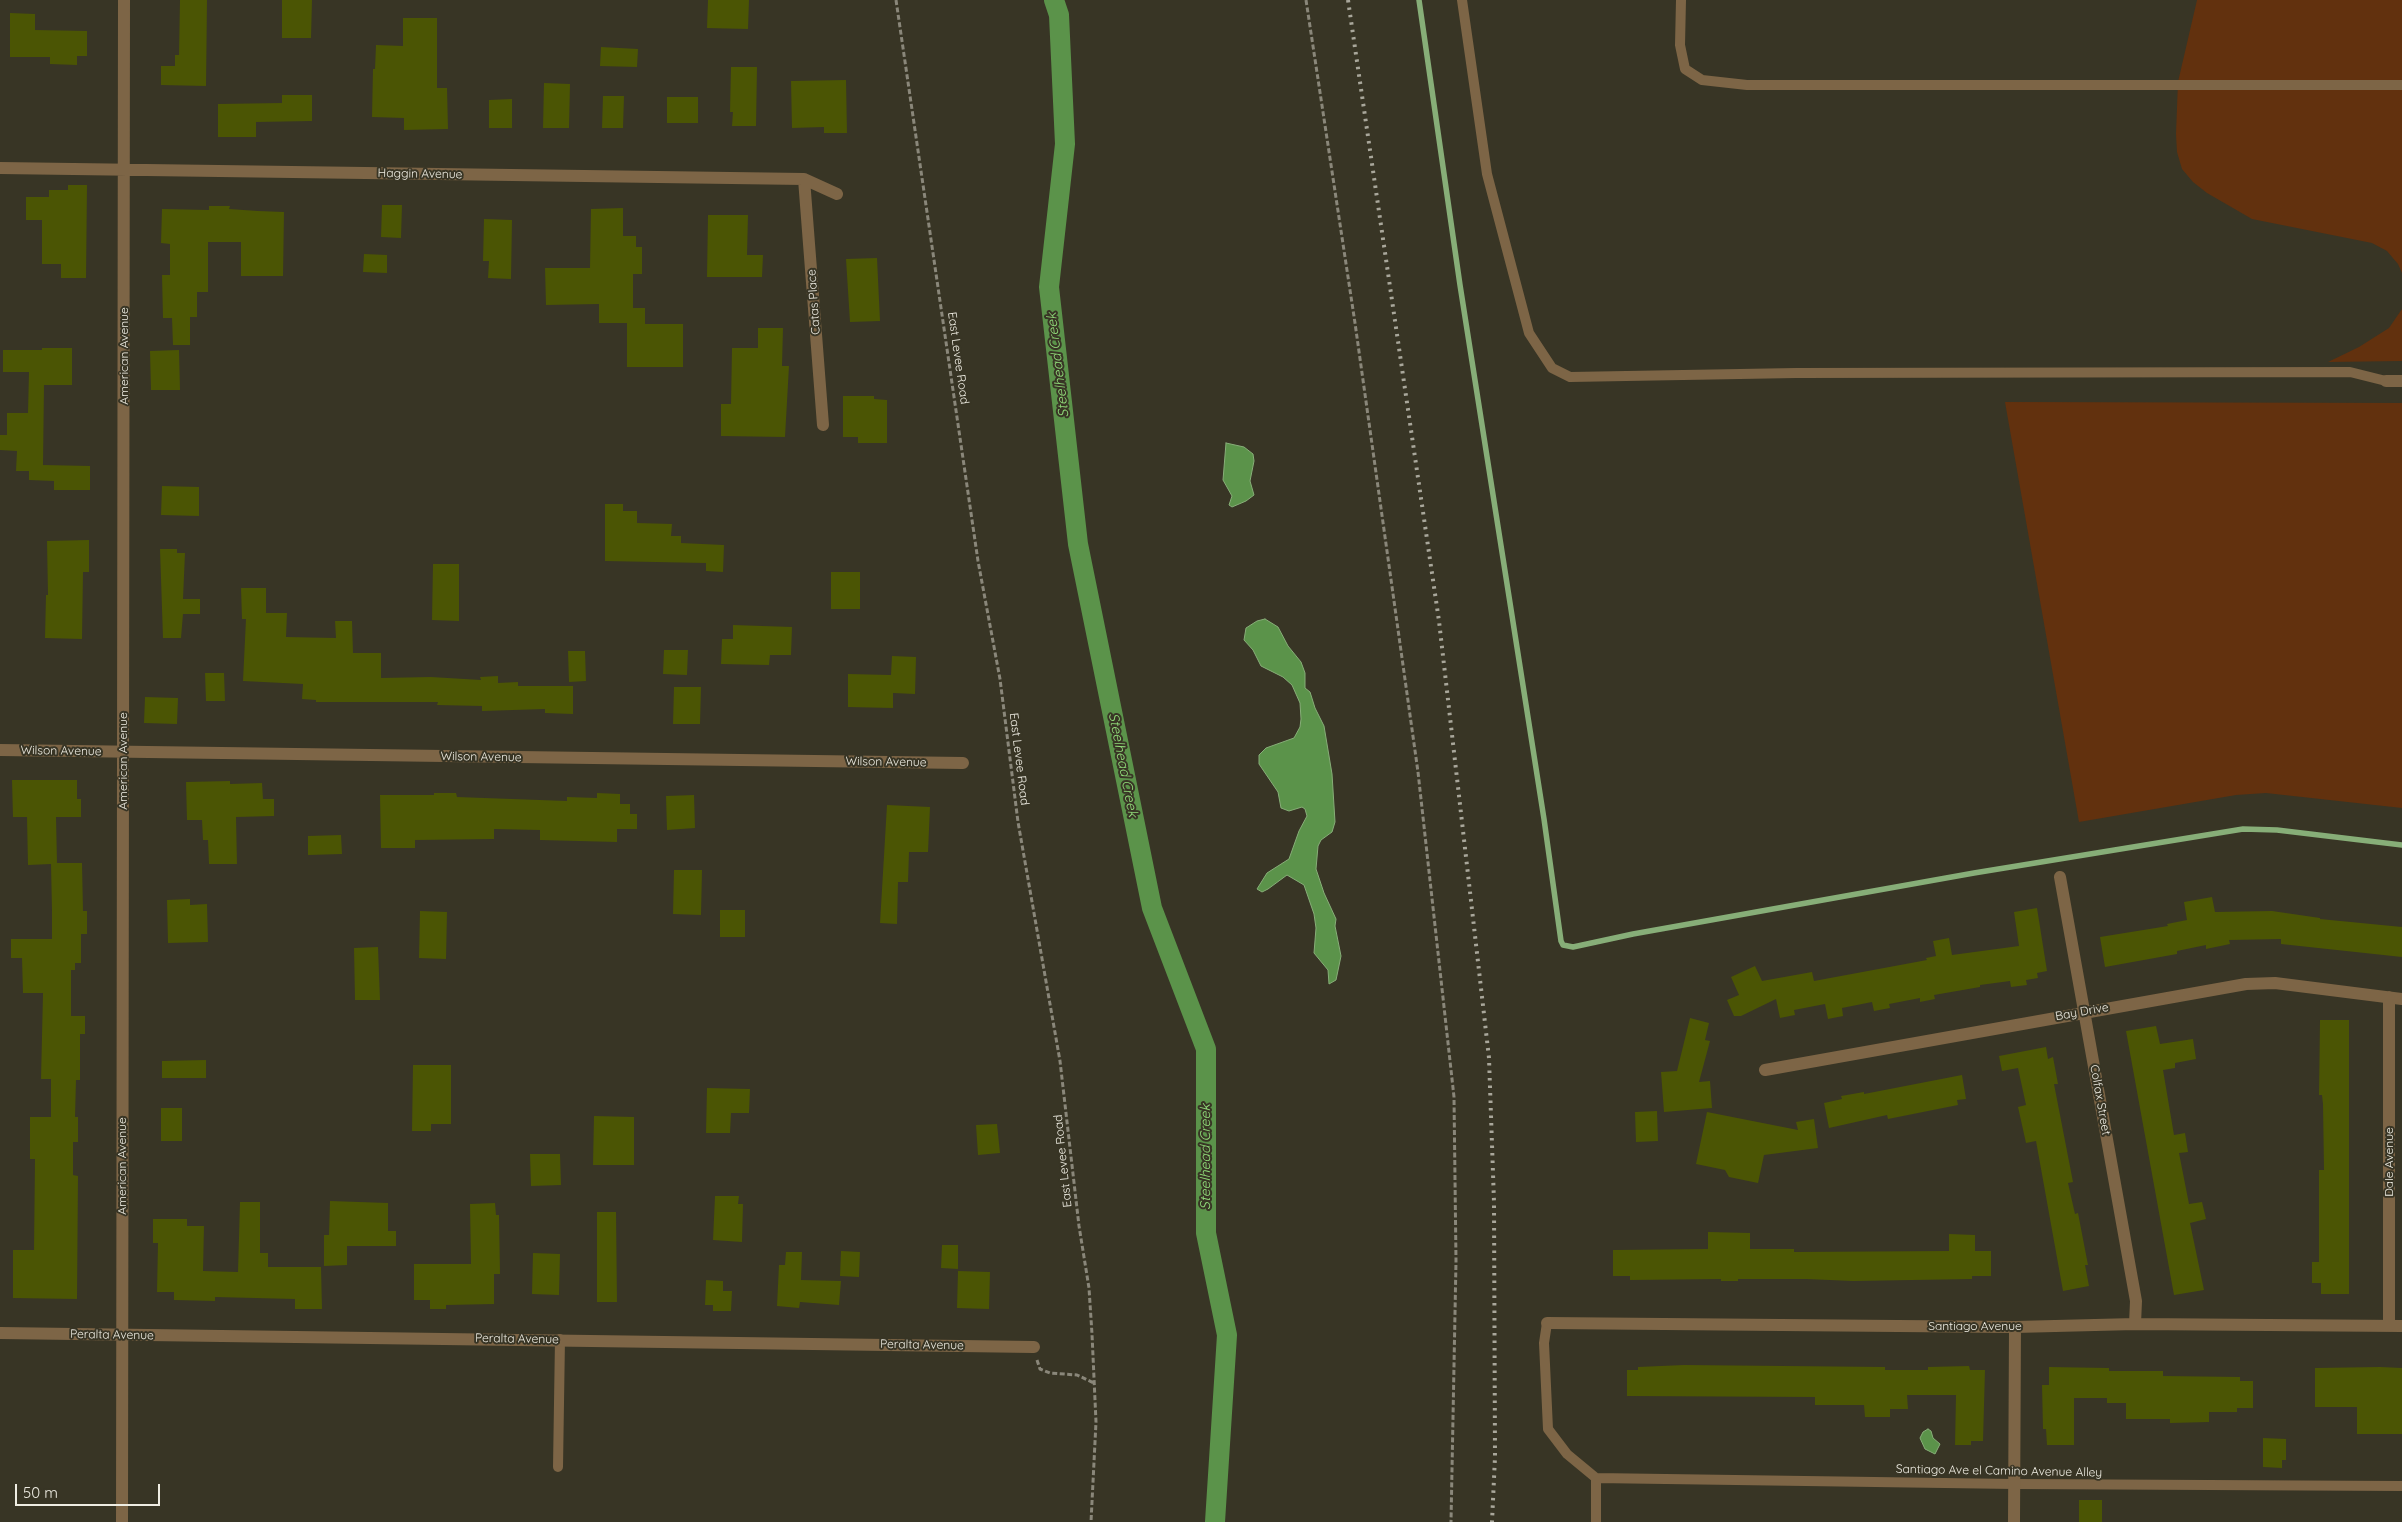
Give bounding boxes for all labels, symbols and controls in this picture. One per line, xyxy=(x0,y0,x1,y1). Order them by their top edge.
street label: Haggin Avenue xyxy=(378,166,462,182)
street label: Catas Place xyxy=(805,269,823,335)
street label: American Avenue xyxy=(117,307,131,405)
street label: East Levee Road xyxy=(944,311,972,405)
water label: Steelhead Creek xyxy=(1043,311,1073,419)
water label: Steelhead Creek xyxy=(1105,711,1141,819)
street label: American Avenue xyxy=(116,712,130,810)
street label: East Levee Road xyxy=(1006,712,1032,806)
street label: Wilson Avenue xyxy=(20,743,102,759)
street label: Wilson Avenue xyxy=(440,749,522,765)
street label: Wilson Avenue xyxy=(845,754,927,770)
street label: Bay Drive xyxy=(2054,1000,2110,1024)
street label: Colfax Street xyxy=(2087,1064,2113,1136)
water label: Steelhead Creek xyxy=(1198,1104,1214,1210)
street label: East Levee Road xyxy=(1051,1114,1075,1208)
street label: American Avenue xyxy=(115,1117,129,1215)
street label: Dale Avenue xyxy=(2382,1127,2396,1197)
street label: Santiago Avenue xyxy=(1928,1319,2022,1333)
street label: Peralta Avenue xyxy=(70,1327,154,1343)
street label: Peralta Avenue xyxy=(475,1331,559,1347)
street label: Peralta Avenue xyxy=(880,1337,964,1353)
street label: Santiago Ave el Camino Avenue Alley xyxy=(1896,1462,2102,1480)
scale bar xyxy=(18,1474,162,1506)
text: 50 m xyxy=(23,1483,58,1502)

